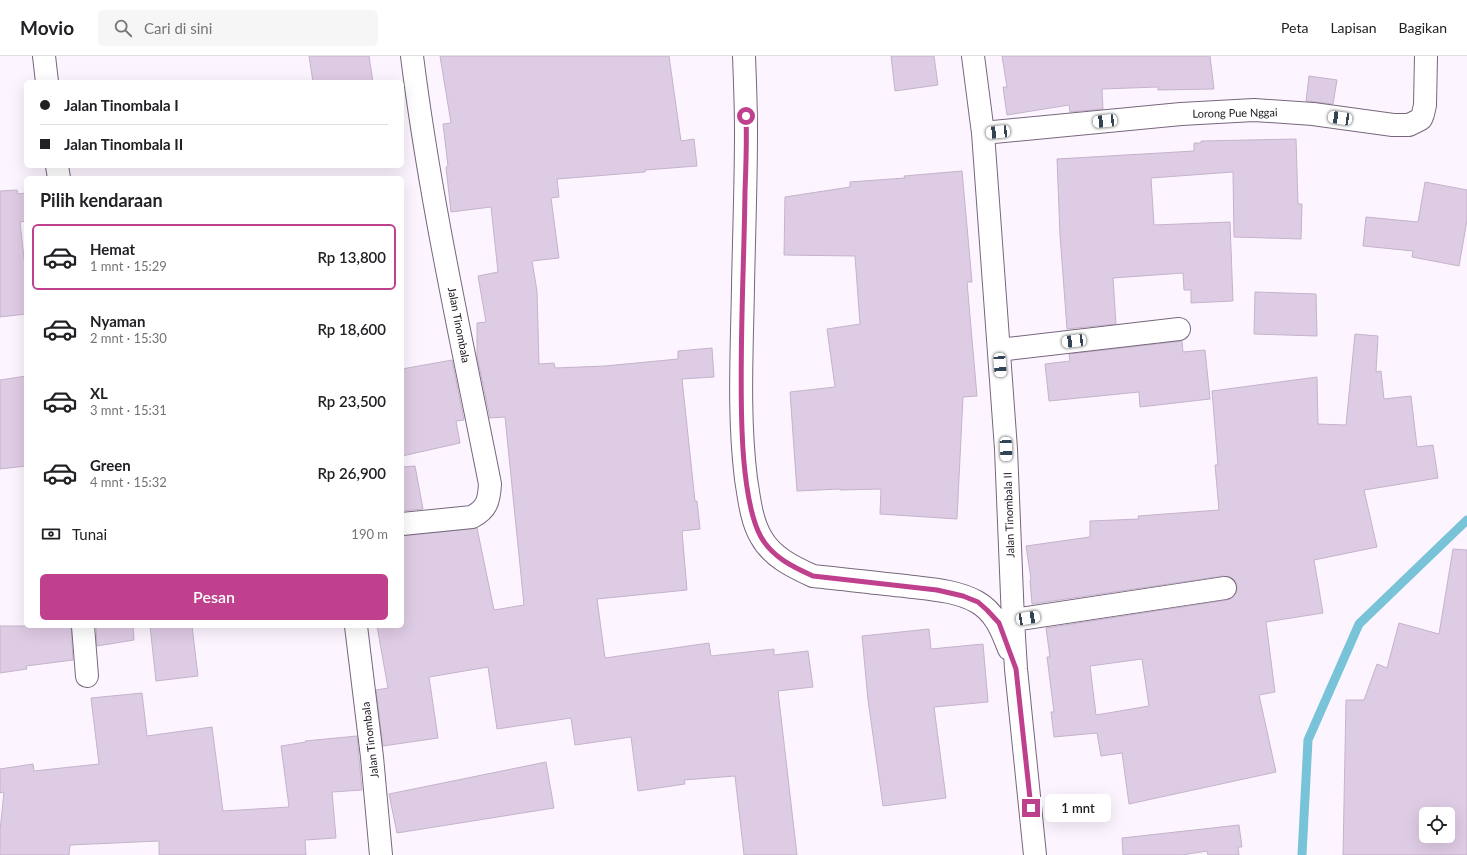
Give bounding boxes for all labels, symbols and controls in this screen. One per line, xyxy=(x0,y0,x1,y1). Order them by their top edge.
search box xyxy=(98,10,378,46)
text: Movio xyxy=(20,16,74,39)
icon: search xyxy=(112,17,134,39)
text: Cari di sini xyxy=(144,19,212,37)
text: Peta xyxy=(1281,19,1308,36)
text: Lapisan xyxy=(1330,19,1377,36)
text: Bagikan xyxy=(1399,19,1447,36)
text: Jalan Tinombala I xyxy=(64,96,179,114)
street label: Lorong Pue Nggai xyxy=(1192,105,1278,120)
route start xyxy=(737,107,755,125)
car xyxy=(1327,110,1353,126)
car xyxy=(1092,114,1118,128)
car xyxy=(985,125,1011,139)
text: Jalan Tinombala II xyxy=(64,135,183,153)
text: Pilih kendaraan xyxy=(40,189,163,211)
icon: car xyxy=(42,239,78,275)
text: Hemat xyxy=(90,240,135,258)
text: Rp 13,800 xyxy=(317,248,386,266)
text: 1 mnt · 15:29 xyxy=(90,258,167,274)
street label: Jalan Tinombala xyxy=(446,286,473,364)
icon: car xyxy=(42,311,78,347)
text: Nyaman xyxy=(90,312,145,330)
text: Rp 18,600 xyxy=(317,320,386,338)
text: 2 mnt · 15:30 xyxy=(90,330,167,346)
car xyxy=(1061,334,1087,348)
car xyxy=(993,353,1007,377)
icon: car xyxy=(42,383,78,419)
text: XL xyxy=(90,384,108,402)
text: Rp 23,500 xyxy=(317,392,386,410)
text: 3 mnt · 15:31 xyxy=(90,402,167,418)
car xyxy=(1000,437,1012,461)
icon: car xyxy=(42,455,78,491)
text: Green xyxy=(90,456,131,474)
text: Rp 26,900 xyxy=(317,464,386,482)
street label: Jalan Tinombala II xyxy=(1001,472,1016,558)
text: 4 mnt · 15:32 xyxy=(90,474,167,490)
icon: cash xyxy=(40,523,62,545)
text: Tunai xyxy=(72,525,107,543)
text: 190 m xyxy=(351,526,388,542)
button: Pesan xyxy=(40,574,388,620)
car xyxy=(1015,610,1041,626)
street label: Jalan Tinombala xyxy=(358,701,381,779)
callout: 1 mnt xyxy=(1045,794,1111,822)
route end xyxy=(1022,799,1040,817)
text: 1 mnt xyxy=(1061,800,1095,816)
map controls xyxy=(1419,807,1455,843)
button: locate xyxy=(1419,807,1455,843)

